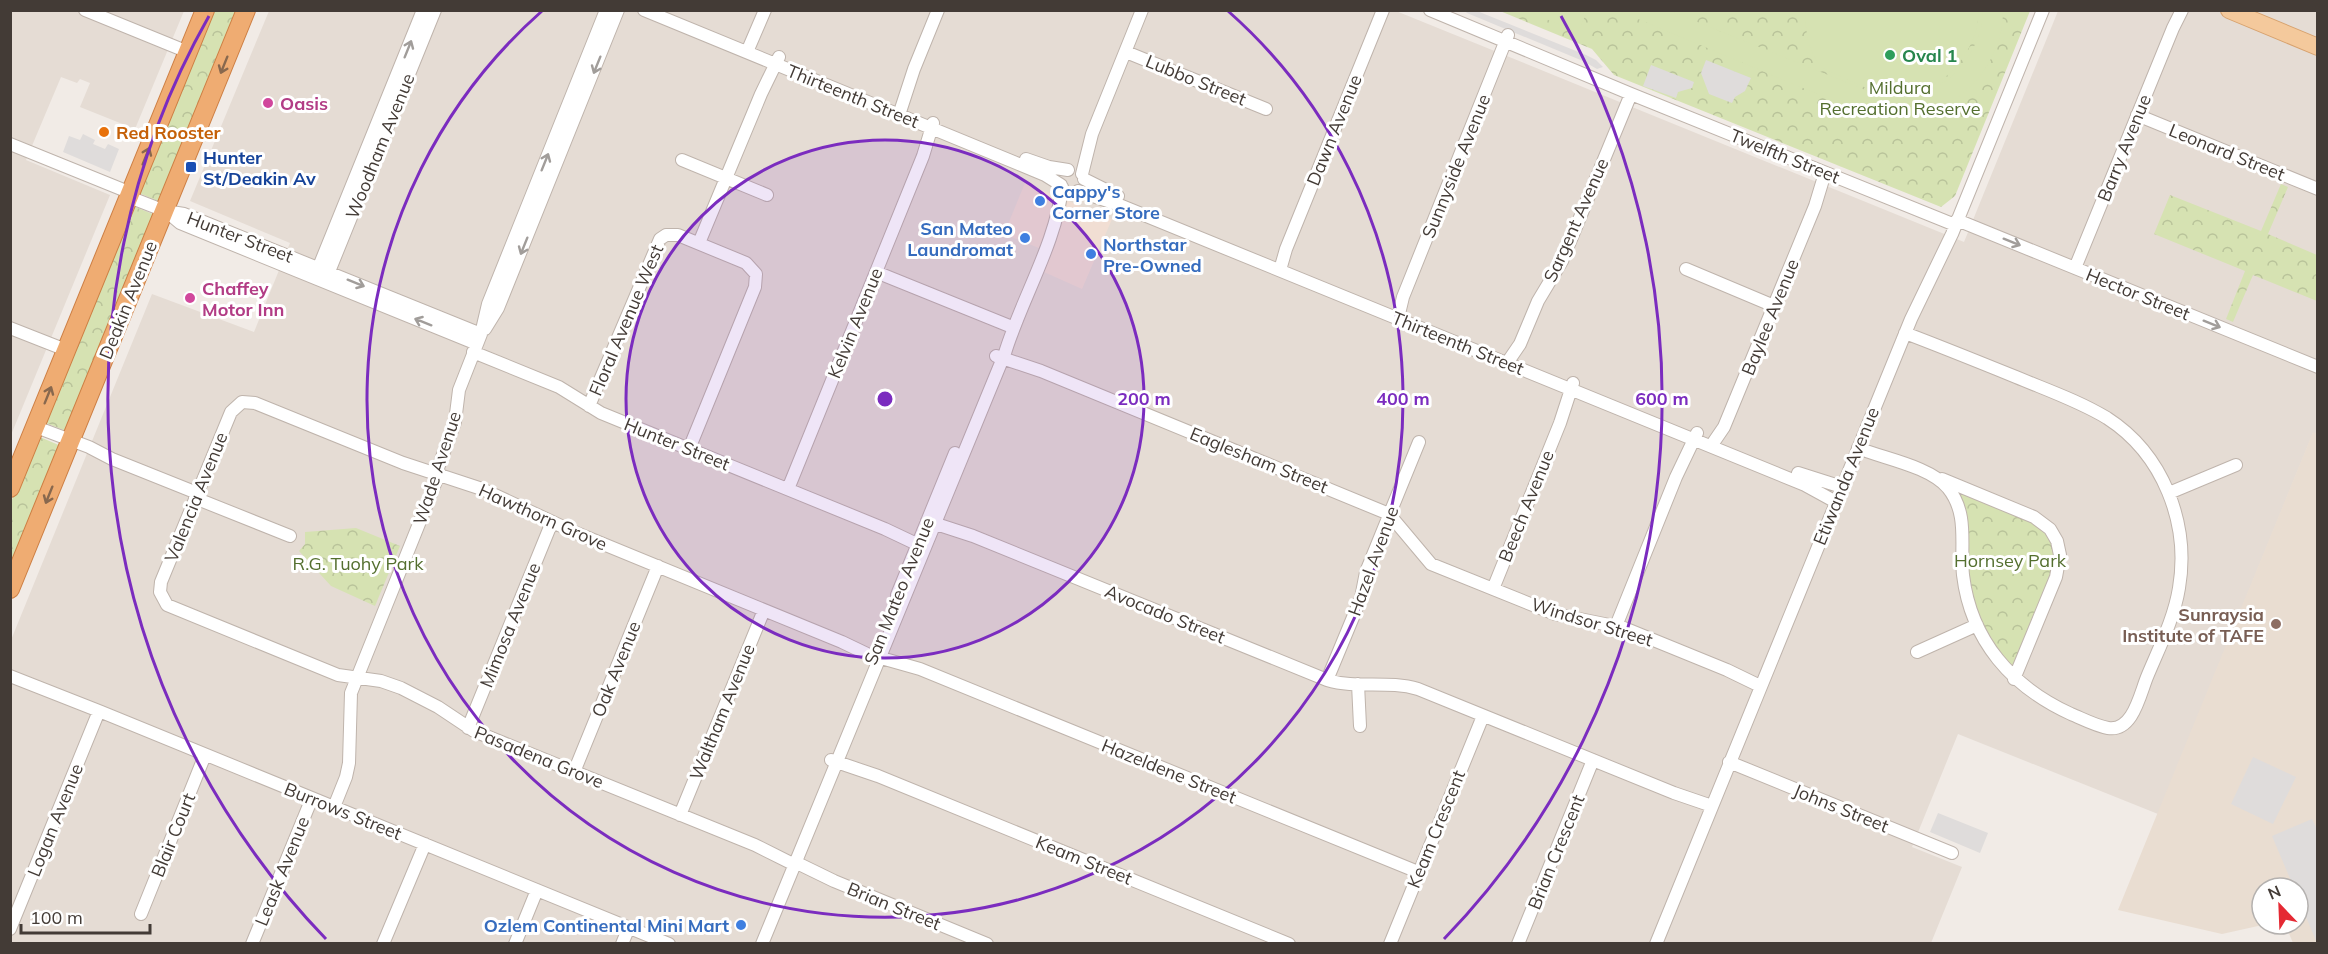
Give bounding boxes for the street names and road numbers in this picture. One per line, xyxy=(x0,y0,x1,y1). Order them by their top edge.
street label: Lubbo Street xyxy=(1142,49,1250,111)
street label: Thirteenth Street xyxy=(784,59,922,133)
street label: Woodham Avenue xyxy=(340,70,420,222)
street label: Dawn Avenue xyxy=(1301,71,1367,189)
street label: Sunnyside Avenue xyxy=(1417,91,1495,241)
street label: Barry Avenue xyxy=(2092,91,2156,205)
street label: Leonard Street xyxy=(2166,118,2288,186)
street label: Twelfth Street xyxy=(1727,124,1843,188)
street label: Sargent Avenue xyxy=(1538,154,1614,286)
street label: Hunter Street xyxy=(184,206,296,268)
street label: Deakin Avenue xyxy=(94,237,162,363)
street label: Floral Avenue West xyxy=(584,241,668,399)
street label: Baylee Avenue xyxy=(1736,255,1804,379)
street label: Hector Street xyxy=(2083,263,2193,325)
street label: Kelvin Avenue xyxy=(822,264,888,382)
street label: Thirteenth Street xyxy=(1389,306,1527,380)
street label: Etiwanda Avenue xyxy=(1808,404,1884,548)
street label: Wade Avenue xyxy=(408,408,466,528)
street label: Hunter Street xyxy=(621,412,733,476)
street label: Eaglesham Street xyxy=(1187,422,1331,498)
street label: Valencia Avenue xyxy=(159,429,233,565)
street label: Beech Avenue xyxy=(1493,447,1559,565)
street label: Hawthorn Grove xyxy=(475,478,611,556)
street label: Hazel Avenue xyxy=(1342,503,1404,619)
street label: San Mateo Avenue xyxy=(859,514,939,668)
street label: Mimosa Avenue xyxy=(474,559,546,691)
street label: Avocado Street xyxy=(1102,579,1228,649)
street label: Windsor Street xyxy=(1528,593,1656,651)
street label: Oak Avenue xyxy=(586,618,646,720)
street label: Waltham Avenue xyxy=(684,641,760,783)
street label: Pasadena Grove xyxy=(471,721,607,793)
street label: Hazeldene Street xyxy=(1098,734,1240,808)
street label: Logan Avenue xyxy=(22,760,88,880)
street label: Keam Crescent xyxy=(1402,767,1470,891)
street label: Burrows Street xyxy=(281,777,405,845)
street label: Johns Street xyxy=(1790,778,1892,838)
street label: Blair Court xyxy=(146,790,200,880)
street label: Brian Crescent xyxy=(1522,791,1590,913)
street label: Leask Avenue xyxy=(250,813,314,929)
street label: Keam Street xyxy=(1032,830,1136,890)
street label: Brian Street xyxy=(844,877,944,935)

